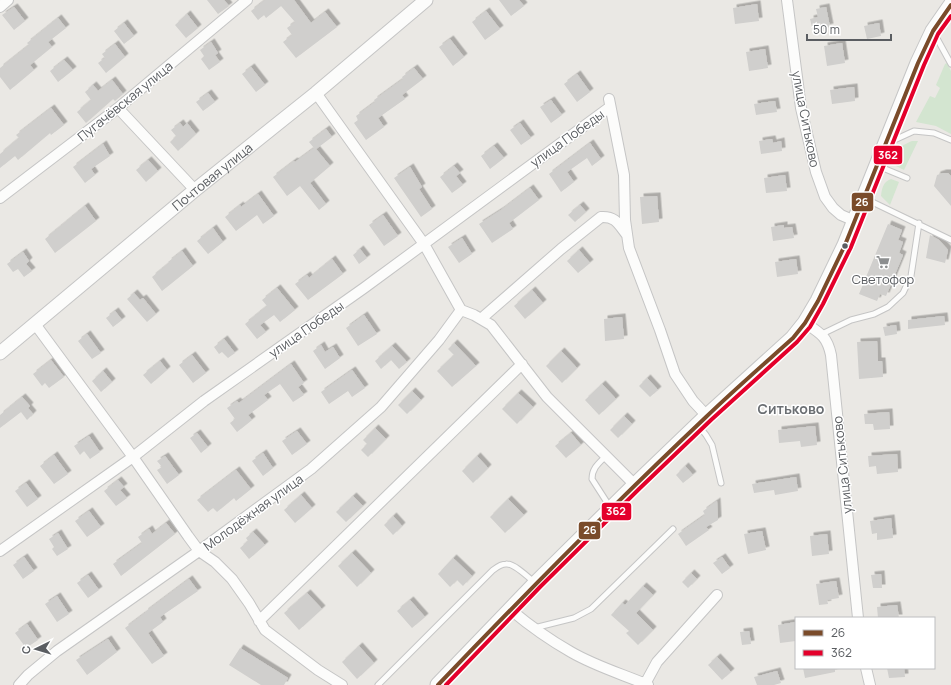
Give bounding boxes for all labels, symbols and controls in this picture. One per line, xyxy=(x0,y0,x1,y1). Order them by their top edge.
scale bar xyxy=(807,16,891,42)
text: 50 m xyxy=(813,21,840,38)
street label: Пугачёвская улица xyxy=(74,57,176,145)
street label: улица Ситьково xyxy=(788,69,824,169)
street label: улица Победы xyxy=(526,105,608,171)
street label: Почтовая улица xyxy=(168,138,256,215)
line badge: 362 xyxy=(873,145,903,165)
text: 362 xyxy=(878,147,898,162)
line badge: 26 xyxy=(851,192,874,212)
text: 26 xyxy=(855,194,869,209)
unlabelled marker xyxy=(840,241,850,251)
supermarket icon: Светофор xyxy=(875,254,891,270)
place label: Светофор xyxy=(852,270,915,288)
street label: улица Победы xyxy=(265,296,347,362)
district label: Ситьково xyxy=(758,399,825,418)
street label: улица Ситьково xyxy=(828,415,856,515)
street label: Молодёжная улица xyxy=(199,470,307,554)
line badge: 362 xyxy=(601,502,632,521)
text: 362 xyxy=(606,503,626,518)
line badge: 26 xyxy=(578,521,601,540)
text: 26 xyxy=(583,522,597,537)
legend xyxy=(795,617,935,669)
text: 26 xyxy=(831,624,845,641)
north arrow xyxy=(16,629,56,669)
text: 362 xyxy=(831,644,852,661)
text: С xyxy=(18,645,33,655)

